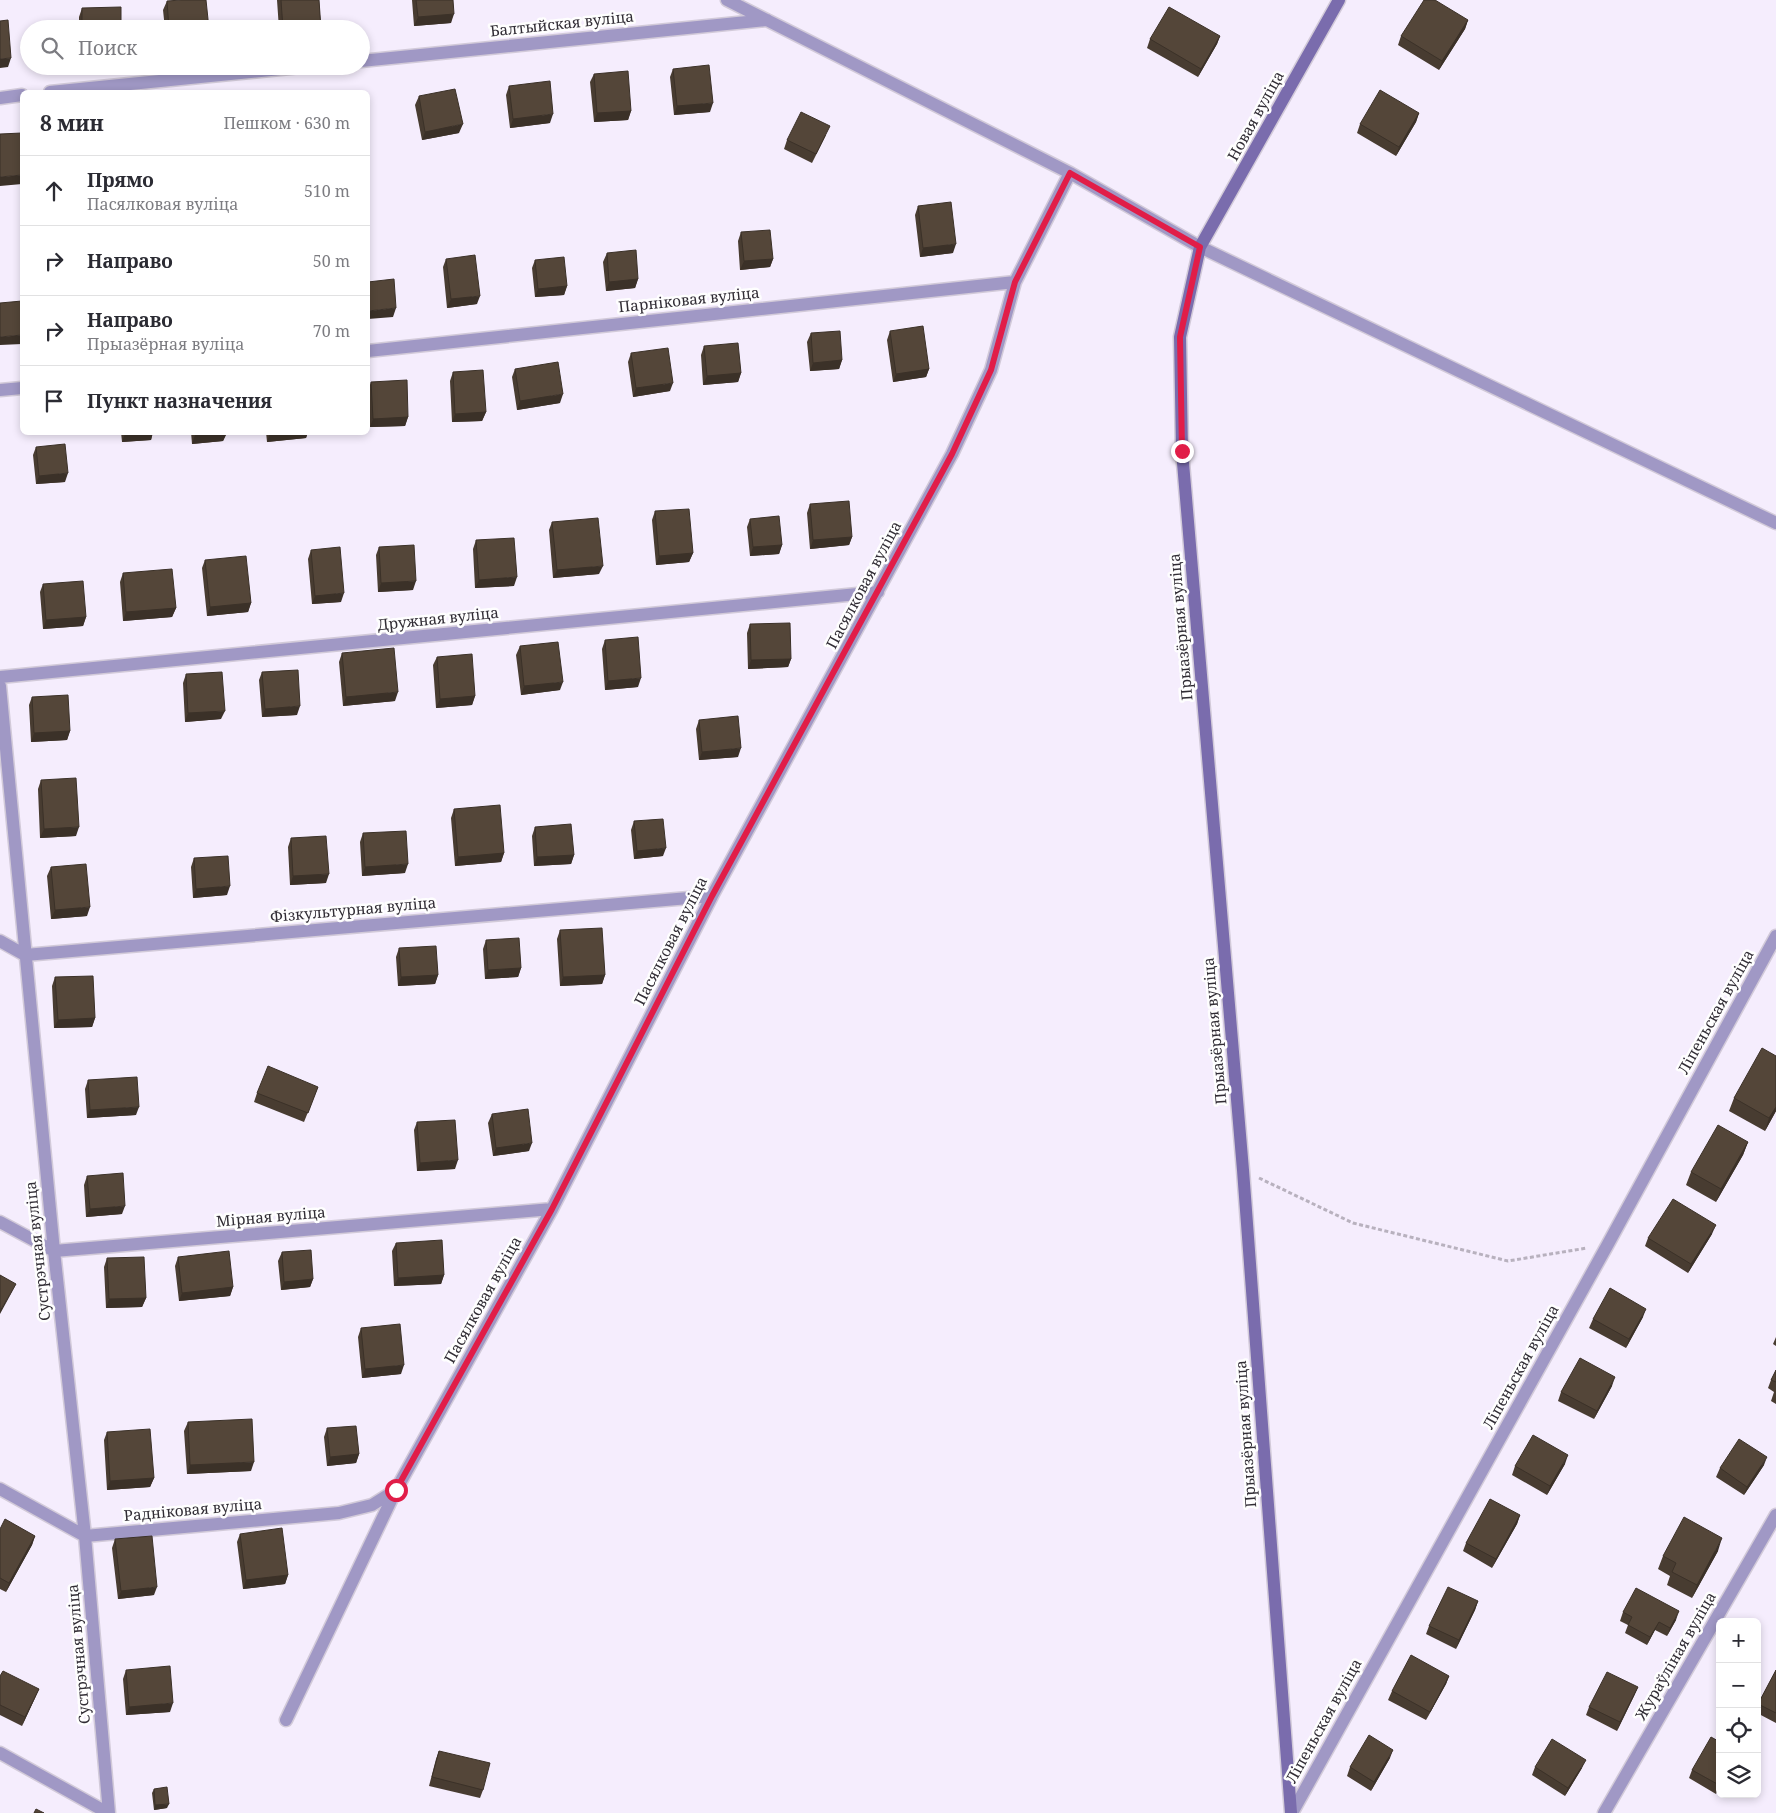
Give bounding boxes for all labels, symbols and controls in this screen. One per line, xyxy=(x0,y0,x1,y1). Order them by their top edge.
street label: Балтыйская вуліца xyxy=(489,6,635,41)
search box xyxy=(20,20,370,75)
icon: search xyxy=(38,34,66,62)
text: Поиск xyxy=(78,35,137,61)
street label: Новая вуліца xyxy=(1222,67,1288,164)
text: 8 мин xyxy=(40,109,104,137)
text: Пешком · 630 m xyxy=(223,112,350,134)
text: Прямо xyxy=(87,167,154,193)
icon: ahead xyxy=(40,177,68,205)
text: 510 m xyxy=(304,180,350,202)
text: Пасялковая вуліца xyxy=(87,193,238,215)
icon: right xyxy=(40,247,68,275)
text: Направо xyxy=(87,248,173,274)
text: 50 m xyxy=(313,250,350,272)
street label: Парніковая вуліца xyxy=(617,282,760,316)
text: Направо xyxy=(87,307,173,333)
icon: right xyxy=(40,317,68,345)
text: 70 m xyxy=(313,320,350,342)
text: Прыазёрная вуліца xyxy=(87,333,244,355)
icon: arrive xyxy=(40,387,68,415)
text: Пункт назначения xyxy=(87,388,272,414)
route end xyxy=(1171,440,1194,463)
street label: Пасялковая вуліца xyxy=(821,517,905,652)
street label: Прыазёрная вуліца xyxy=(1164,553,1196,701)
street label: Дружная вуліца xyxy=(376,602,500,634)
street label: Пасялковая вуліца xyxy=(629,873,711,1008)
street label: Фізкультурная вуліца xyxy=(269,892,437,926)
street label: Ліпеньская вуліца xyxy=(1673,946,1758,1077)
street label: Прыазёрная вуліца xyxy=(1198,957,1230,1105)
street label: Сустрэчная вуліца xyxy=(20,1180,54,1322)
street label: Мірная вуліца xyxy=(215,1201,326,1231)
street label: Пасялковая вуліца xyxy=(439,1233,525,1366)
street label: Ліпеньская вуліца xyxy=(1478,1301,1563,1432)
street label: Прыазёрная вуліца xyxy=(1230,1360,1260,1508)
route start xyxy=(385,1479,408,1502)
street label: Радніковая вуліца xyxy=(123,1493,263,1525)
street label: Сустрэчная вуліца xyxy=(62,1583,94,1725)
street label: Жураўліная вуліца xyxy=(1630,1588,1720,1724)
map controls xyxy=(1716,1618,1761,1798)
button: + xyxy=(1716,1618,1761,1663)
street label: Ліпеньская вуліца xyxy=(1281,1655,1366,1786)
button: − xyxy=(1716,1663,1761,1708)
button: locate xyxy=(1716,1708,1761,1753)
button: layers xyxy=(1716,1753,1761,1798)

